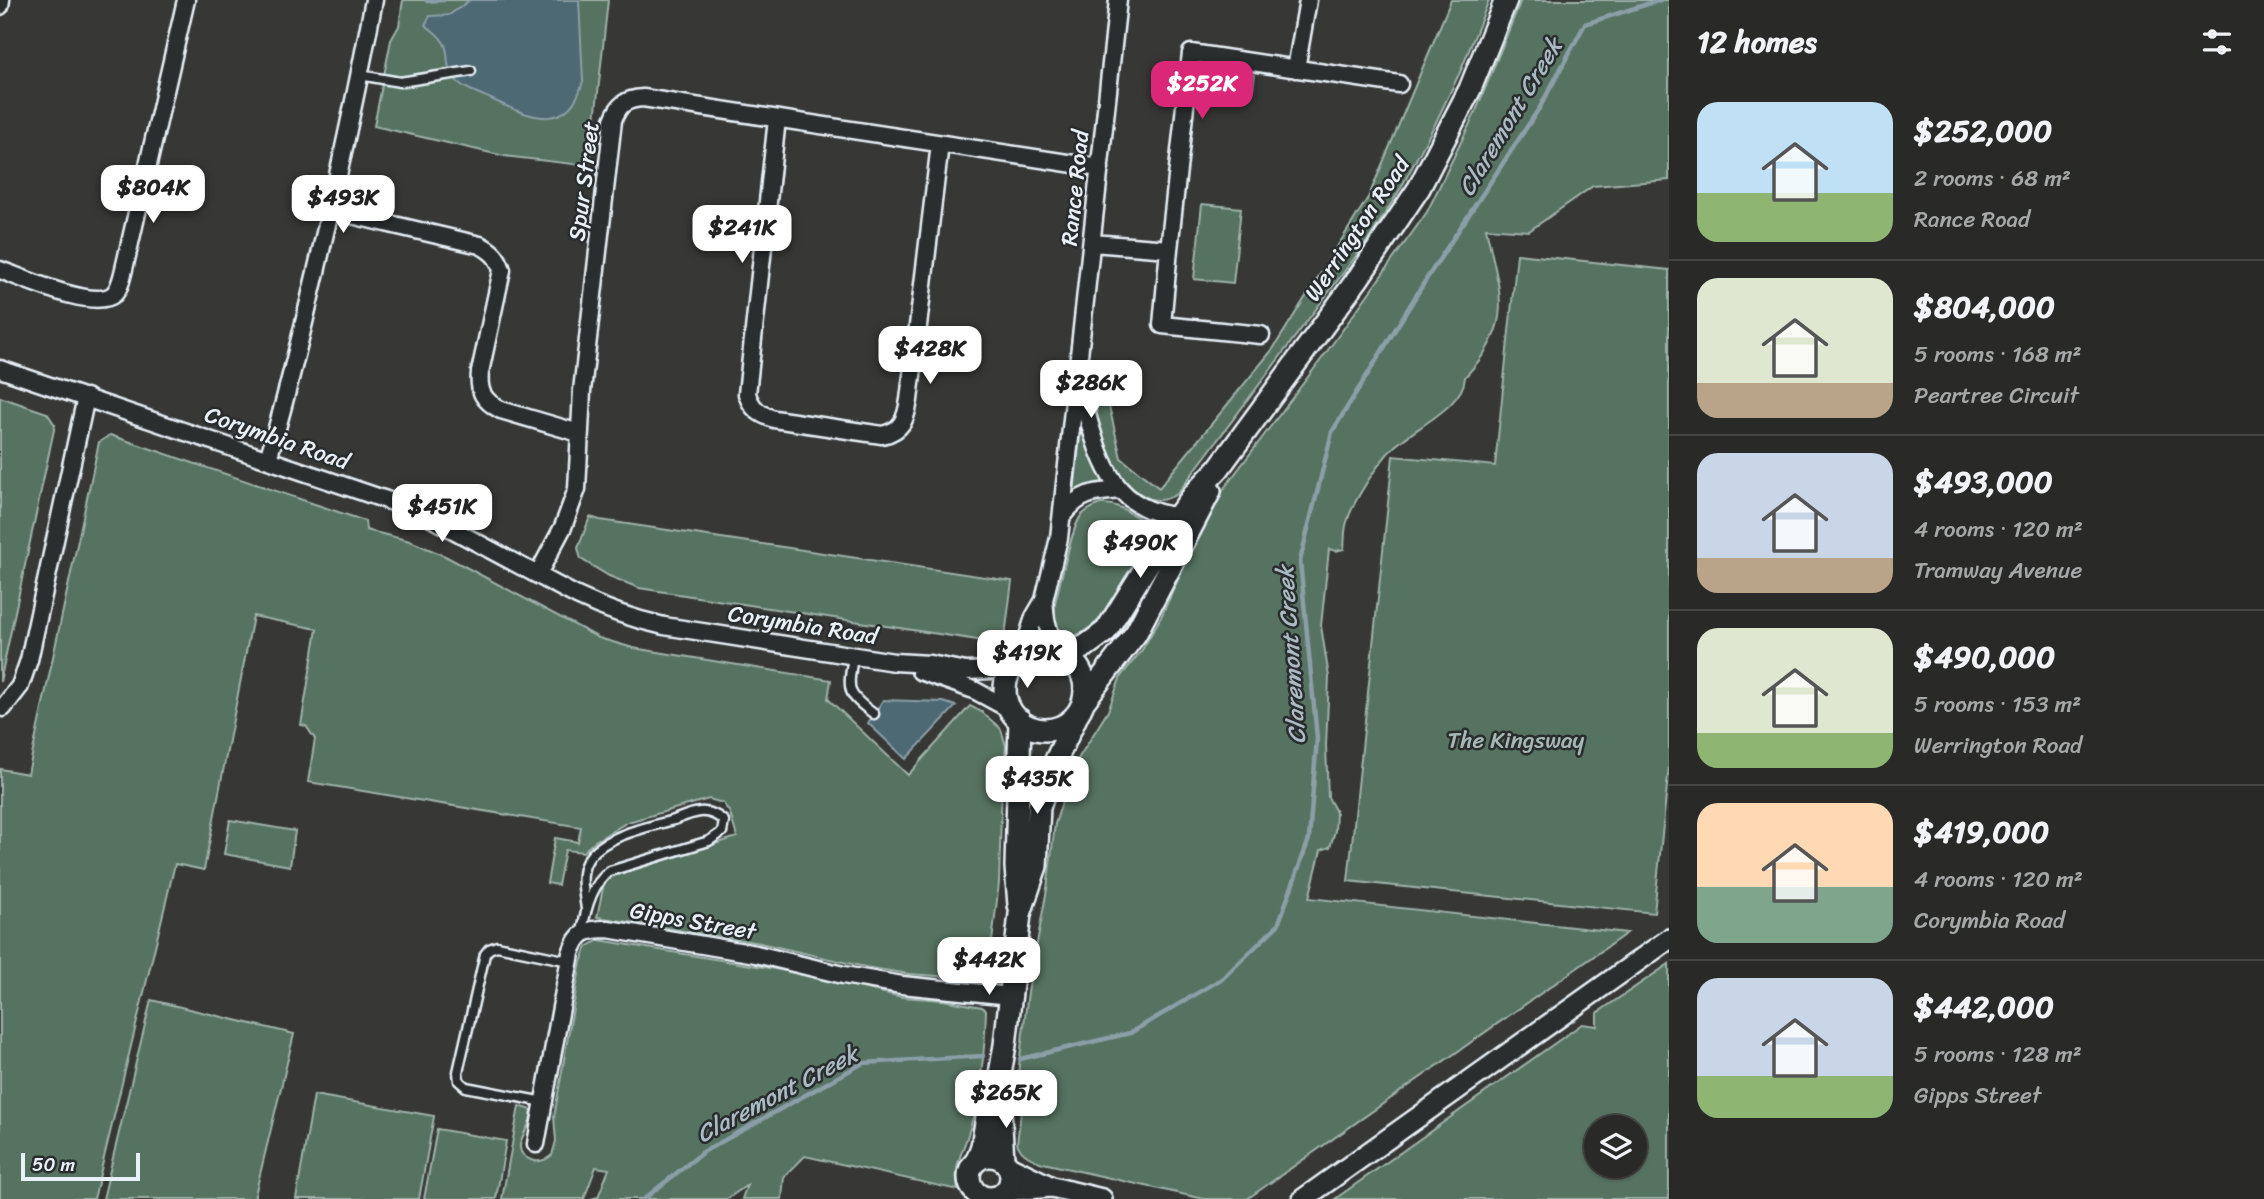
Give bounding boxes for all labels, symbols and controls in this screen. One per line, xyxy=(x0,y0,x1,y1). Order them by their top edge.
text: 12 homes xyxy=(1697,15,1817,69)
icon: filters xyxy=(2198,23,2236,61)
water label: Claremont Creek xyxy=(1446,27,1576,204)
pin: $252K xyxy=(1153,61,1251,121)
text: $252K xyxy=(1167,63,1237,104)
text: $252,000 xyxy=(1914,104,2052,158)
street label: Spur Street xyxy=(556,119,612,243)
street label: Rance Road xyxy=(1049,126,1102,248)
icon: home xyxy=(1753,130,1837,214)
street label: Werrington Road xyxy=(1293,146,1422,310)
text: 2 rooms · 68 m² xyxy=(1914,158,2071,199)
pin: $804K xyxy=(104,166,202,225)
text: $804K xyxy=(117,167,189,208)
pin: $493K xyxy=(294,176,392,235)
text: $493K xyxy=(308,177,378,218)
text: Rance Road xyxy=(1914,199,2030,240)
pin: $241K xyxy=(693,205,791,265)
text: $241K xyxy=(709,207,775,248)
text: $804,000 xyxy=(1914,280,2055,334)
icon: home xyxy=(1753,306,1837,390)
pin: $428K xyxy=(881,326,979,386)
text: $428K xyxy=(895,328,965,369)
text: 5 rooms · 168 m² xyxy=(1914,334,2082,375)
pin: $286K xyxy=(1042,360,1140,420)
text: $286K xyxy=(1056,362,1126,403)
text: Peartree Circuit xyxy=(1914,375,2079,416)
street label: Corymbia Road xyxy=(199,394,357,483)
text: $493,000 xyxy=(1914,455,2053,509)
icon: home xyxy=(1753,481,1837,565)
pin: $451K xyxy=(393,484,491,544)
text: $451K xyxy=(408,486,476,527)
text: 4 rooms · 120 m² xyxy=(1914,509,2083,550)
pin: $490K xyxy=(1091,520,1189,580)
text: $490K xyxy=(1104,522,1176,563)
text: Tramway Avenue xyxy=(1914,550,2082,591)
water label: Claremont Creek xyxy=(1264,561,1318,745)
street label: Corymbia Road xyxy=(725,593,883,657)
pin: $419K xyxy=(978,630,1076,690)
text: $490,000 xyxy=(1914,630,2055,684)
text: $419K xyxy=(993,632,1061,673)
icon: home xyxy=(1753,656,1837,740)
text: 5 rooms · 153 m² xyxy=(1914,684,2081,725)
park label: The Kingsway xyxy=(1448,720,1585,761)
text: Werrington Road xyxy=(1914,725,2082,766)
pin: $435K xyxy=(988,756,1086,816)
text: $435K xyxy=(1002,758,1072,799)
text: $419,000 xyxy=(1914,805,2049,859)
icon: home xyxy=(1753,831,1837,915)
text: 4 rooms · 120 m² xyxy=(1914,859,2083,900)
street label: Gipps Street xyxy=(627,890,761,953)
text: Corymbia Road xyxy=(1914,900,2065,941)
pin: $442K xyxy=(940,937,1038,997)
text: $442K xyxy=(953,939,1025,980)
text: $442,000 xyxy=(1914,980,2054,1034)
icon: home xyxy=(1753,1006,1837,1090)
water label: Claremont Creek xyxy=(688,1032,868,1154)
text: 5 rooms · 128 m² xyxy=(1914,1034,2082,1075)
pin: $265K xyxy=(957,1070,1055,1130)
text: $265K xyxy=(971,1072,1041,1113)
text: Gipps Street xyxy=(1914,1075,2041,1116)
map controls xyxy=(1584,1115,1647,1178)
button: layers xyxy=(1584,1115,1647,1178)
text: 50 m xyxy=(32,1148,75,1181)
scale bar xyxy=(21,1150,140,1182)

